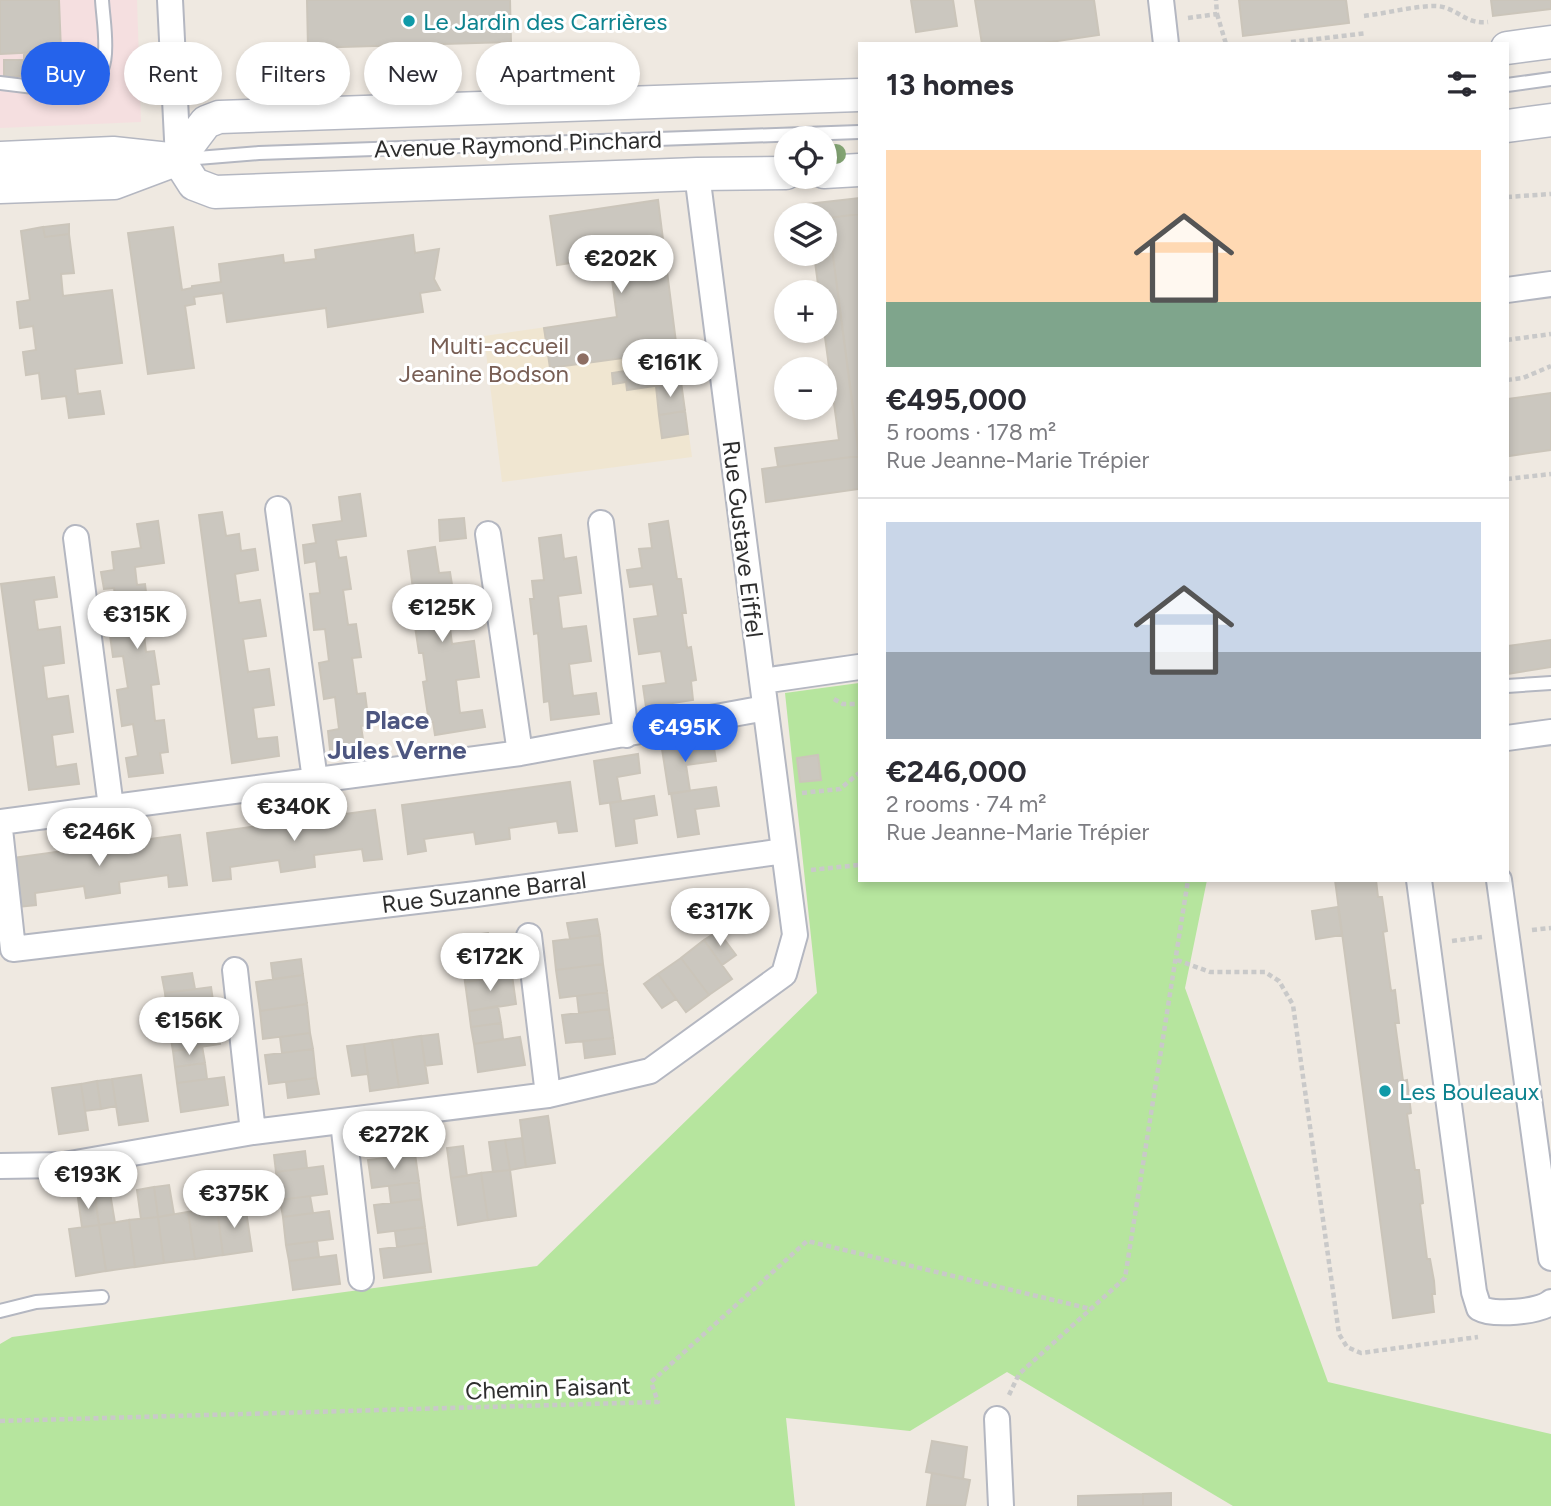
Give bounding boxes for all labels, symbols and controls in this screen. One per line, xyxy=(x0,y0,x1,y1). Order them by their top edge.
place label: Le Jardin des Carrières xyxy=(423,7,667,36)
marker: Le Jardin des Carrières xyxy=(401,13,417,29)
chip: Buy xyxy=(21,42,110,105)
chip: Rent xyxy=(124,42,222,105)
chip: Filters xyxy=(236,42,350,105)
chip: New xyxy=(364,42,462,105)
chip: Apartment xyxy=(476,42,640,105)
icon: filters xyxy=(1443,65,1481,103)
text: 13 homes xyxy=(886,66,1014,103)
street label: Avenue Raymond Pinchard xyxy=(373,124,663,164)
map controls xyxy=(774,126,837,420)
button: locate xyxy=(774,126,837,189)
icon: home xyxy=(1121,195,1247,321)
button: layers xyxy=(774,203,837,266)
pin: €202K xyxy=(572,236,670,295)
text: €202K xyxy=(585,244,657,272)
button: + xyxy=(774,280,837,343)
place label: Multi-accueil Jeanine Bodson xyxy=(399,331,569,388)
pin: €161K xyxy=(621,340,719,399)
text: €161K xyxy=(638,348,702,376)
marker: Multi-accueil Jeanine Bodson xyxy=(575,351,591,367)
button: − xyxy=(774,357,837,420)
text: €495,000 xyxy=(886,381,1027,418)
text: 5 rooms · 178 m² xyxy=(886,418,1056,446)
street label: Rue Gustave Eiffel xyxy=(717,439,769,639)
text: Rue Jeanne-Marie Trépier xyxy=(886,446,1149,474)
icon: home xyxy=(1121,567,1247,693)
pin: €125K xyxy=(393,584,491,644)
pin: €315K xyxy=(88,592,186,651)
text: €125K xyxy=(408,593,476,621)
text: €315K xyxy=(103,600,171,628)
district label: Place Jules Verne xyxy=(327,704,467,766)
pin: €495K xyxy=(636,704,734,764)
text: €495K xyxy=(649,713,721,741)
text: €246,000 xyxy=(886,753,1027,790)
pin: €340K xyxy=(245,784,343,843)
text: 2 rooms · 74 m² xyxy=(886,790,1047,818)
text: €340K xyxy=(257,792,331,820)
pin: €246K xyxy=(50,808,148,868)
text: €246K xyxy=(63,817,135,845)
text: Rue Jeanne-Marie Trépier xyxy=(886,818,1149,846)
street label: Rue Suzanne Barral xyxy=(380,865,588,919)
pin: €317K xyxy=(671,888,769,948)
text: €317K xyxy=(687,897,753,925)
pin: €172K xyxy=(441,934,539,993)
text: €172K xyxy=(456,942,524,970)
pin: €156K xyxy=(140,998,238,1057)
text: €156K xyxy=(155,1006,223,1034)
place label: Les Bouleaux xyxy=(1399,1077,1540,1106)
marker: Les Bouleaux xyxy=(1377,1083,1393,1099)
pin: €272K xyxy=(345,1112,443,1171)
text: €272K xyxy=(359,1120,429,1148)
pin: €193K xyxy=(39,1152,137,1211)
text: €193K xyxy=(54,1160,122,1188)
pin: €375K xyxy=(185,1170,283,1230)
text: €375K xyxy=(199,1179,269,1207)
street label: Chemin Faisant xyxy=(465,1371,631,1405)

